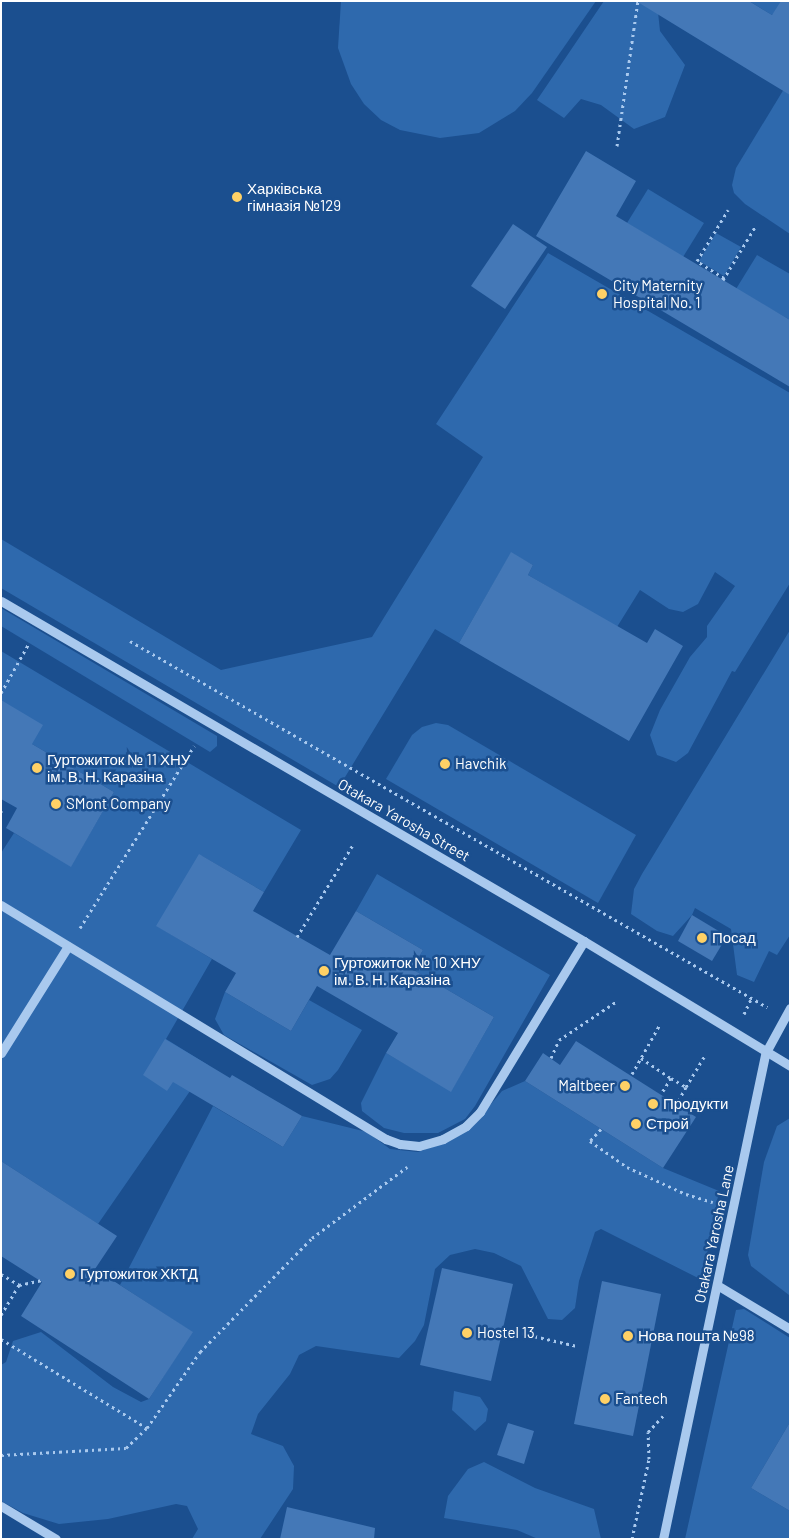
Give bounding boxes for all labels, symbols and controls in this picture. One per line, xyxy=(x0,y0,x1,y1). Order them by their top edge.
place label: Харківська гімназія №129 xyxy=(247,179,341,214)
marker: Харківська гімназія №129 xyxy=(231,191,243,203)
place label: City Maternity Hospital No. 1 xyxy=(613,276,703,311)
marker: City Maternity Hospital No. 1 xyxy=(595,287,609,301)
place label: Гуртожиток № 11 ХНУ ім. В. Н. Каразіна xyxy=(47,750,190,785)
place label: Havchik xyxy=(455,755,506,773)
marker: Havchik xyxy=(439,758,451,770)
marker: Гуртожиток № 11 ХНУ ім. В. Н. Каразіна xyxy=(31,762,43,774)
street label: Otakara Yarosha Street xyxy=(335,775,473,865)
place label: SMont Company xyxy=(66,795,171,813)
marker: SMont Company xyxy=(50,798,62,810)
place label: Посад xyxy=(712,929,756,947)
marker: Посад xyxy=(696,932,708,944)
place label: Гуртожиток № 10 ХНУ ім. В. Н. Каразіна xyxy=(334,953,481,988)
marker: Гуртожиток № 10 ХНУ ім. В. Н. Каразіна xyxy=(318,965,330,977)
place label: Maltbeer xyxy=(558,1077,615,1095)
marker: Maltbeer xyxy=(619,1080,631,1092)
place label: Продукти xyxy=(663,1095,728,1113)
marker: Продукти xyxy=(647,1098,659,1110)
place label: Строй xyxy=(646,1115,689,1133)
marker: Строй xyxy=(630,1118,642,1130)
street label: Otakara Yarosha Lane xyxy=(691,1163,737,1305)
place label: Гуртожиток ХКТД xyxy=(80,1265,198,1283)
marker: Гуртожиток ХКТД xyxy=(64,1268,76,1280)
place label: Hostel 13 xyxy=(477,1324,535,1342)
marker: Hostel 13 xyxy=(461,1327,473,1339)
place label: Нова пошта №98 xyxy=(638,1327,755,1345)
marker: Нова пошта №98 xyxy=(622,1330,634,1342)
place label: Fantech xyxy=(615,1390,668,1408)
marker: Fantech xyxy=(599,1393,611,1405)

